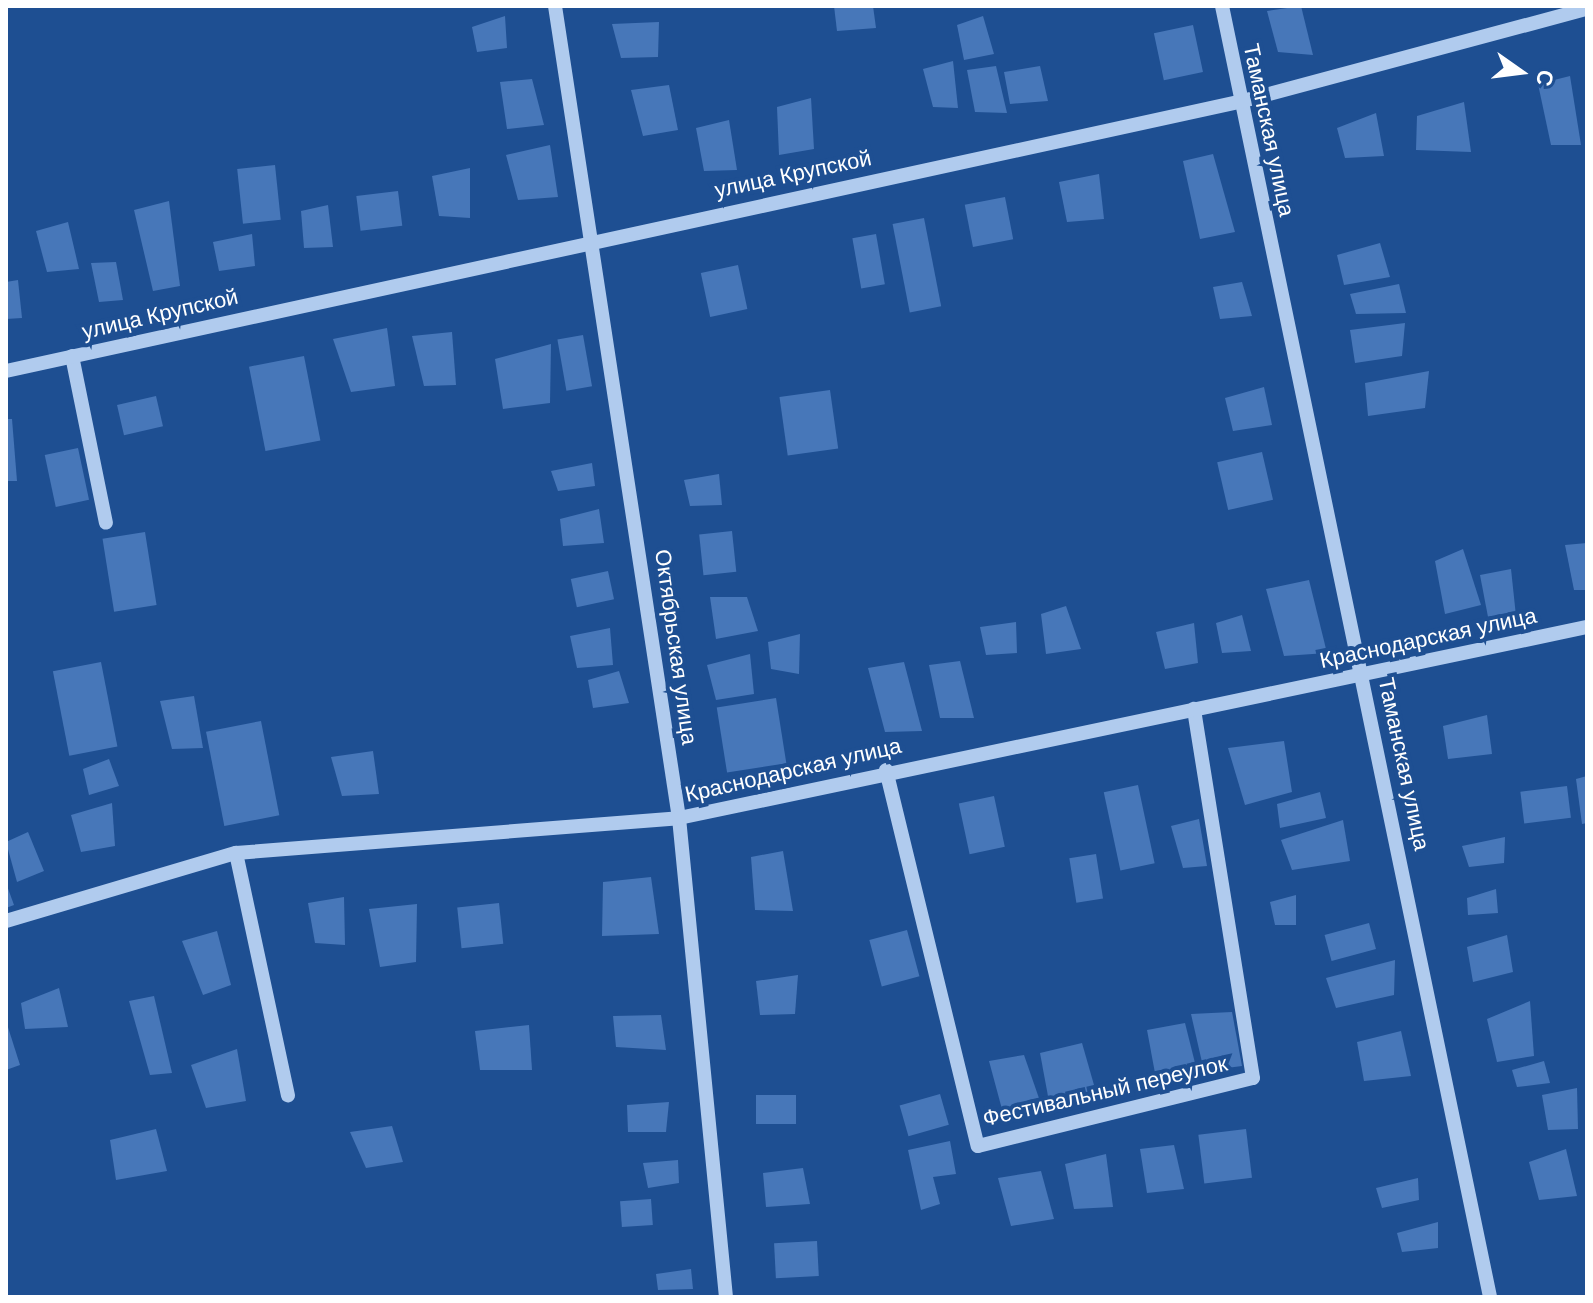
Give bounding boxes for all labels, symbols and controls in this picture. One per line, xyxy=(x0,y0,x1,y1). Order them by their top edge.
north arrow xyxy=(1481,32,1561,112)
street label: Таманская улица xyxy=(1238,41,1300,219)
text: С xyxy=(1529,67,1561,89)
street label: улица Крупской xyxy=(712,145,874,203)
street label: улица Крупской xyxy=(79,283,241,345)
street label: Октябрьская улица xyxy=(649,548,703,746)
street label: Краснодарская улица xyxy=(1317,602,1539,674)
street label: Таманская улица xyxy=(1373,675,1435,853)
street label: Краснодарская улица xyxy=(682,732,904,808)
street label: Фестивальный переулок xyxy=(980,1050,1230,1132)

